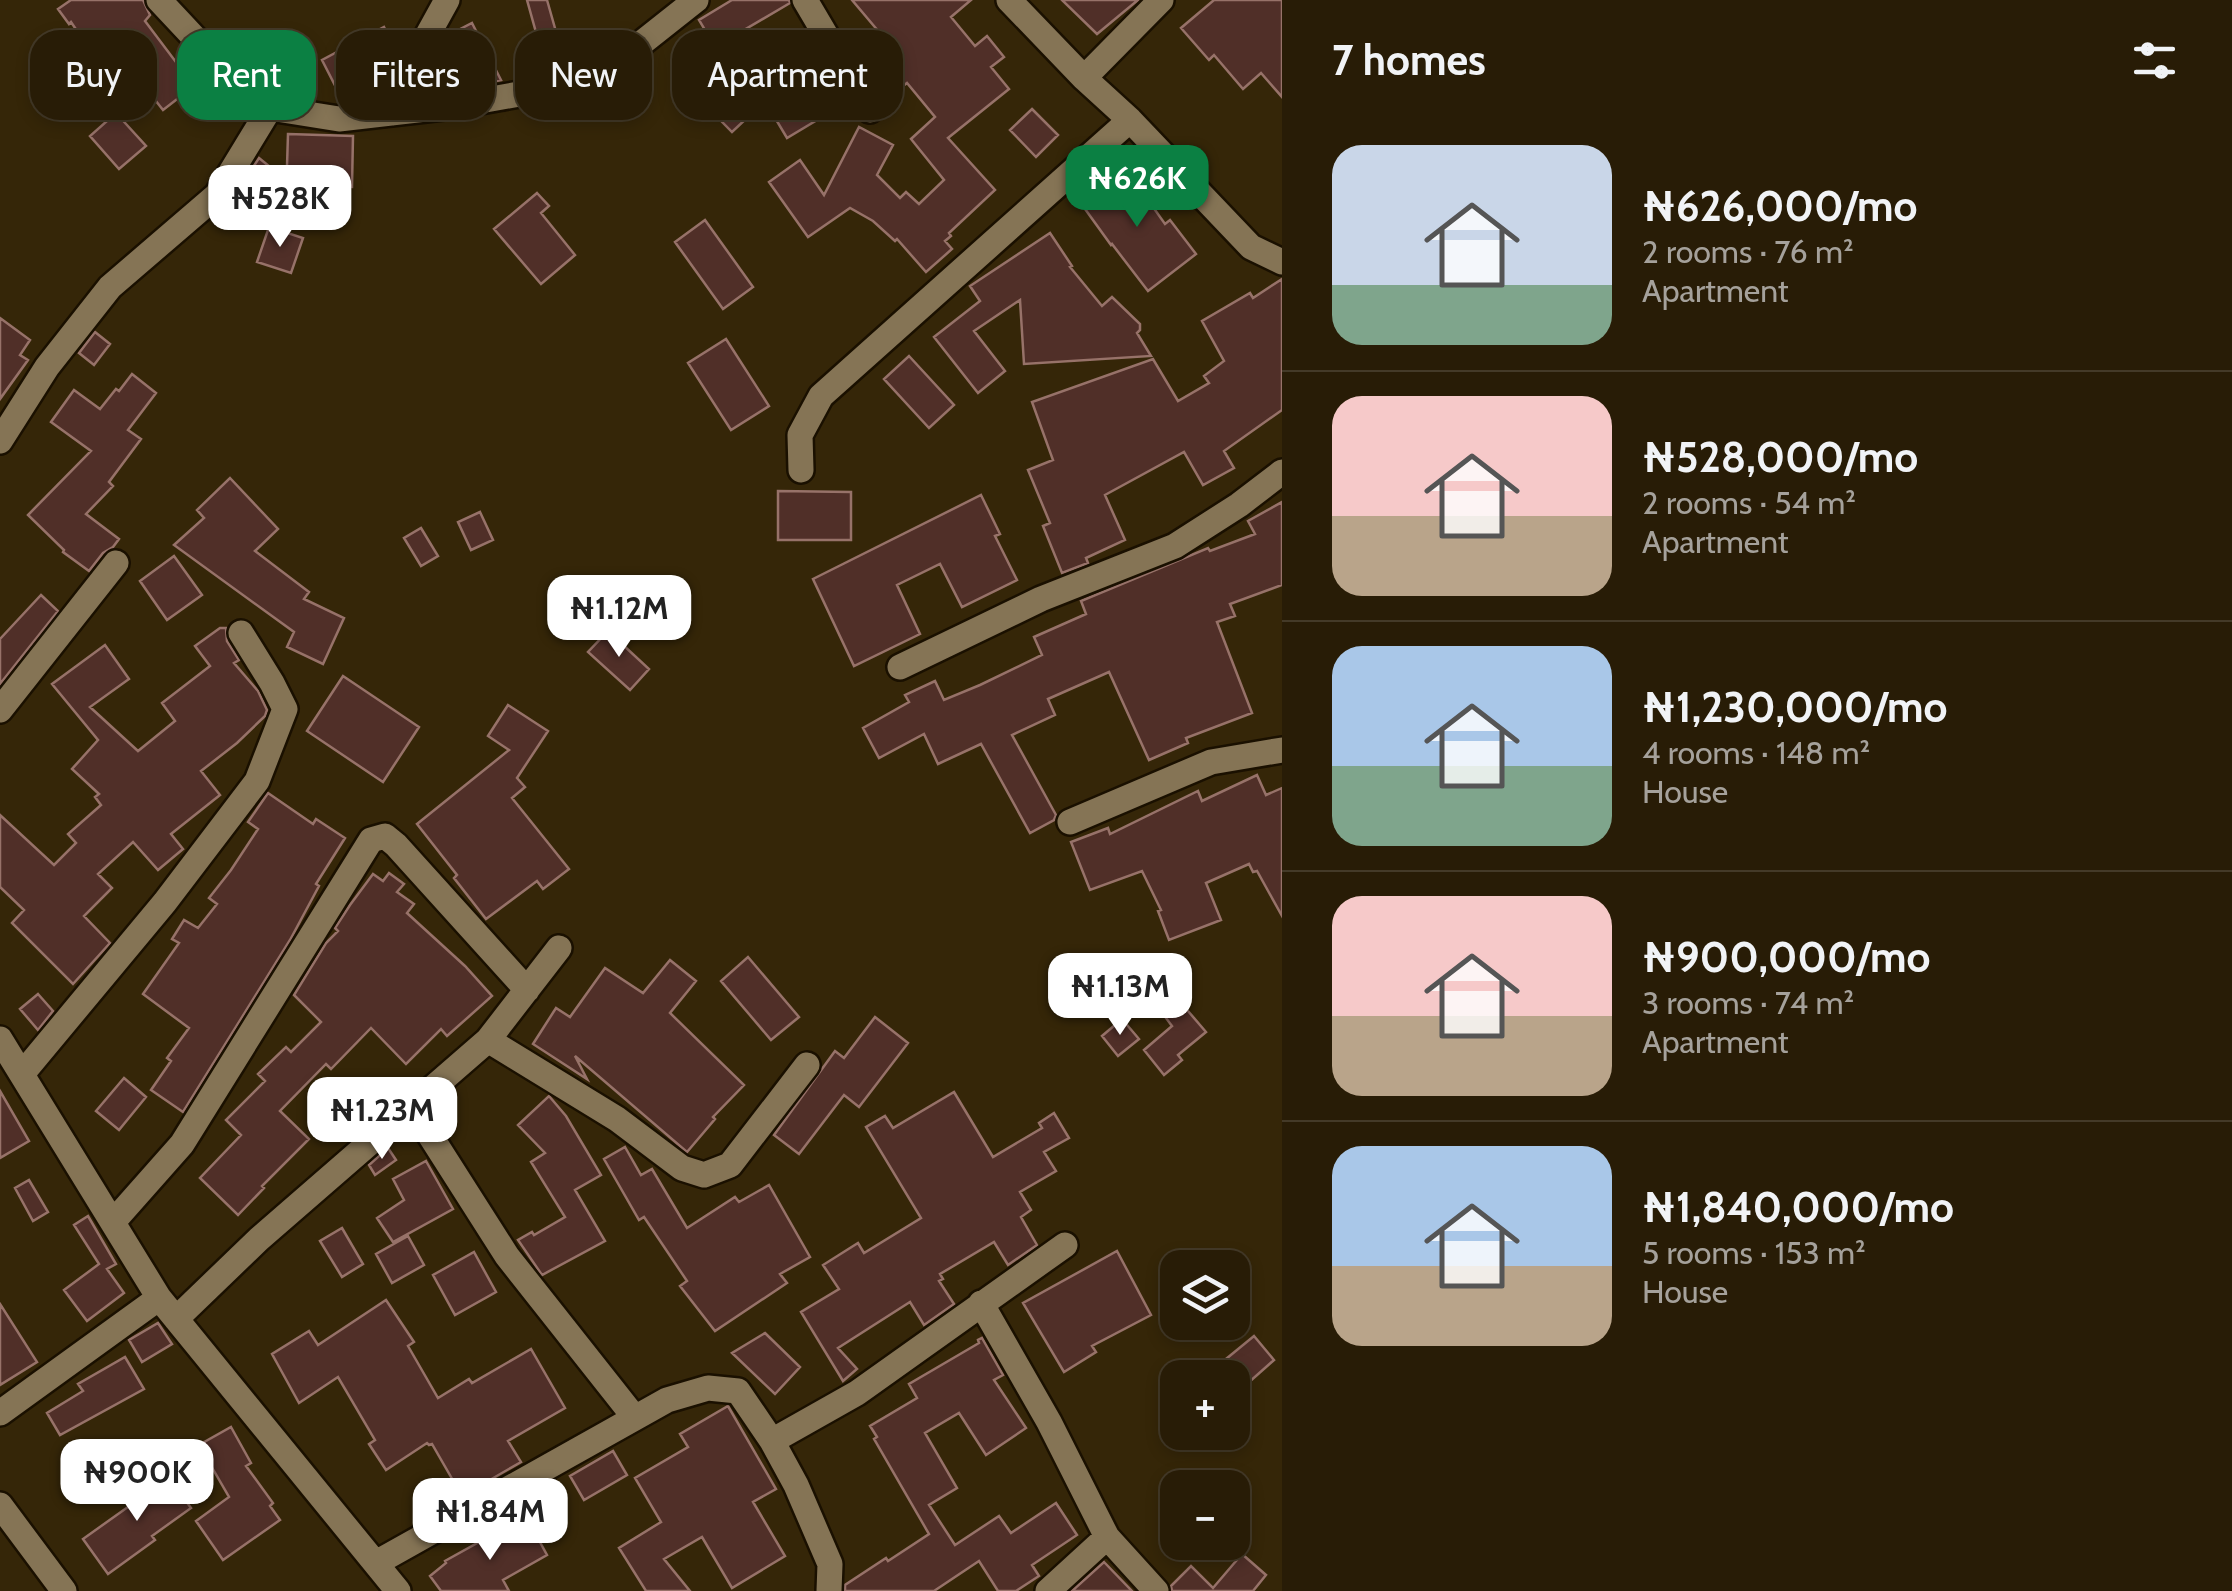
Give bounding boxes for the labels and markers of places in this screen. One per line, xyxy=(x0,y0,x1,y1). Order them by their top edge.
pin: ₦626K xyxy=(1067,145,1207,230)
pin: ₦528K xyxy=(210,165,350,250)
pin: ₦1.12M xyxy=(538,575,700,660)
pin: ₦1.13M xyxy=(1039,953,1201,1038)
pin: ₦1.23M xyxy=(301,1077,463,1162)
pin: ₦900K xyxy=(67,1439,207,1524)
pin: ₦1.84M xyxy=(409,1478,571,1563)

